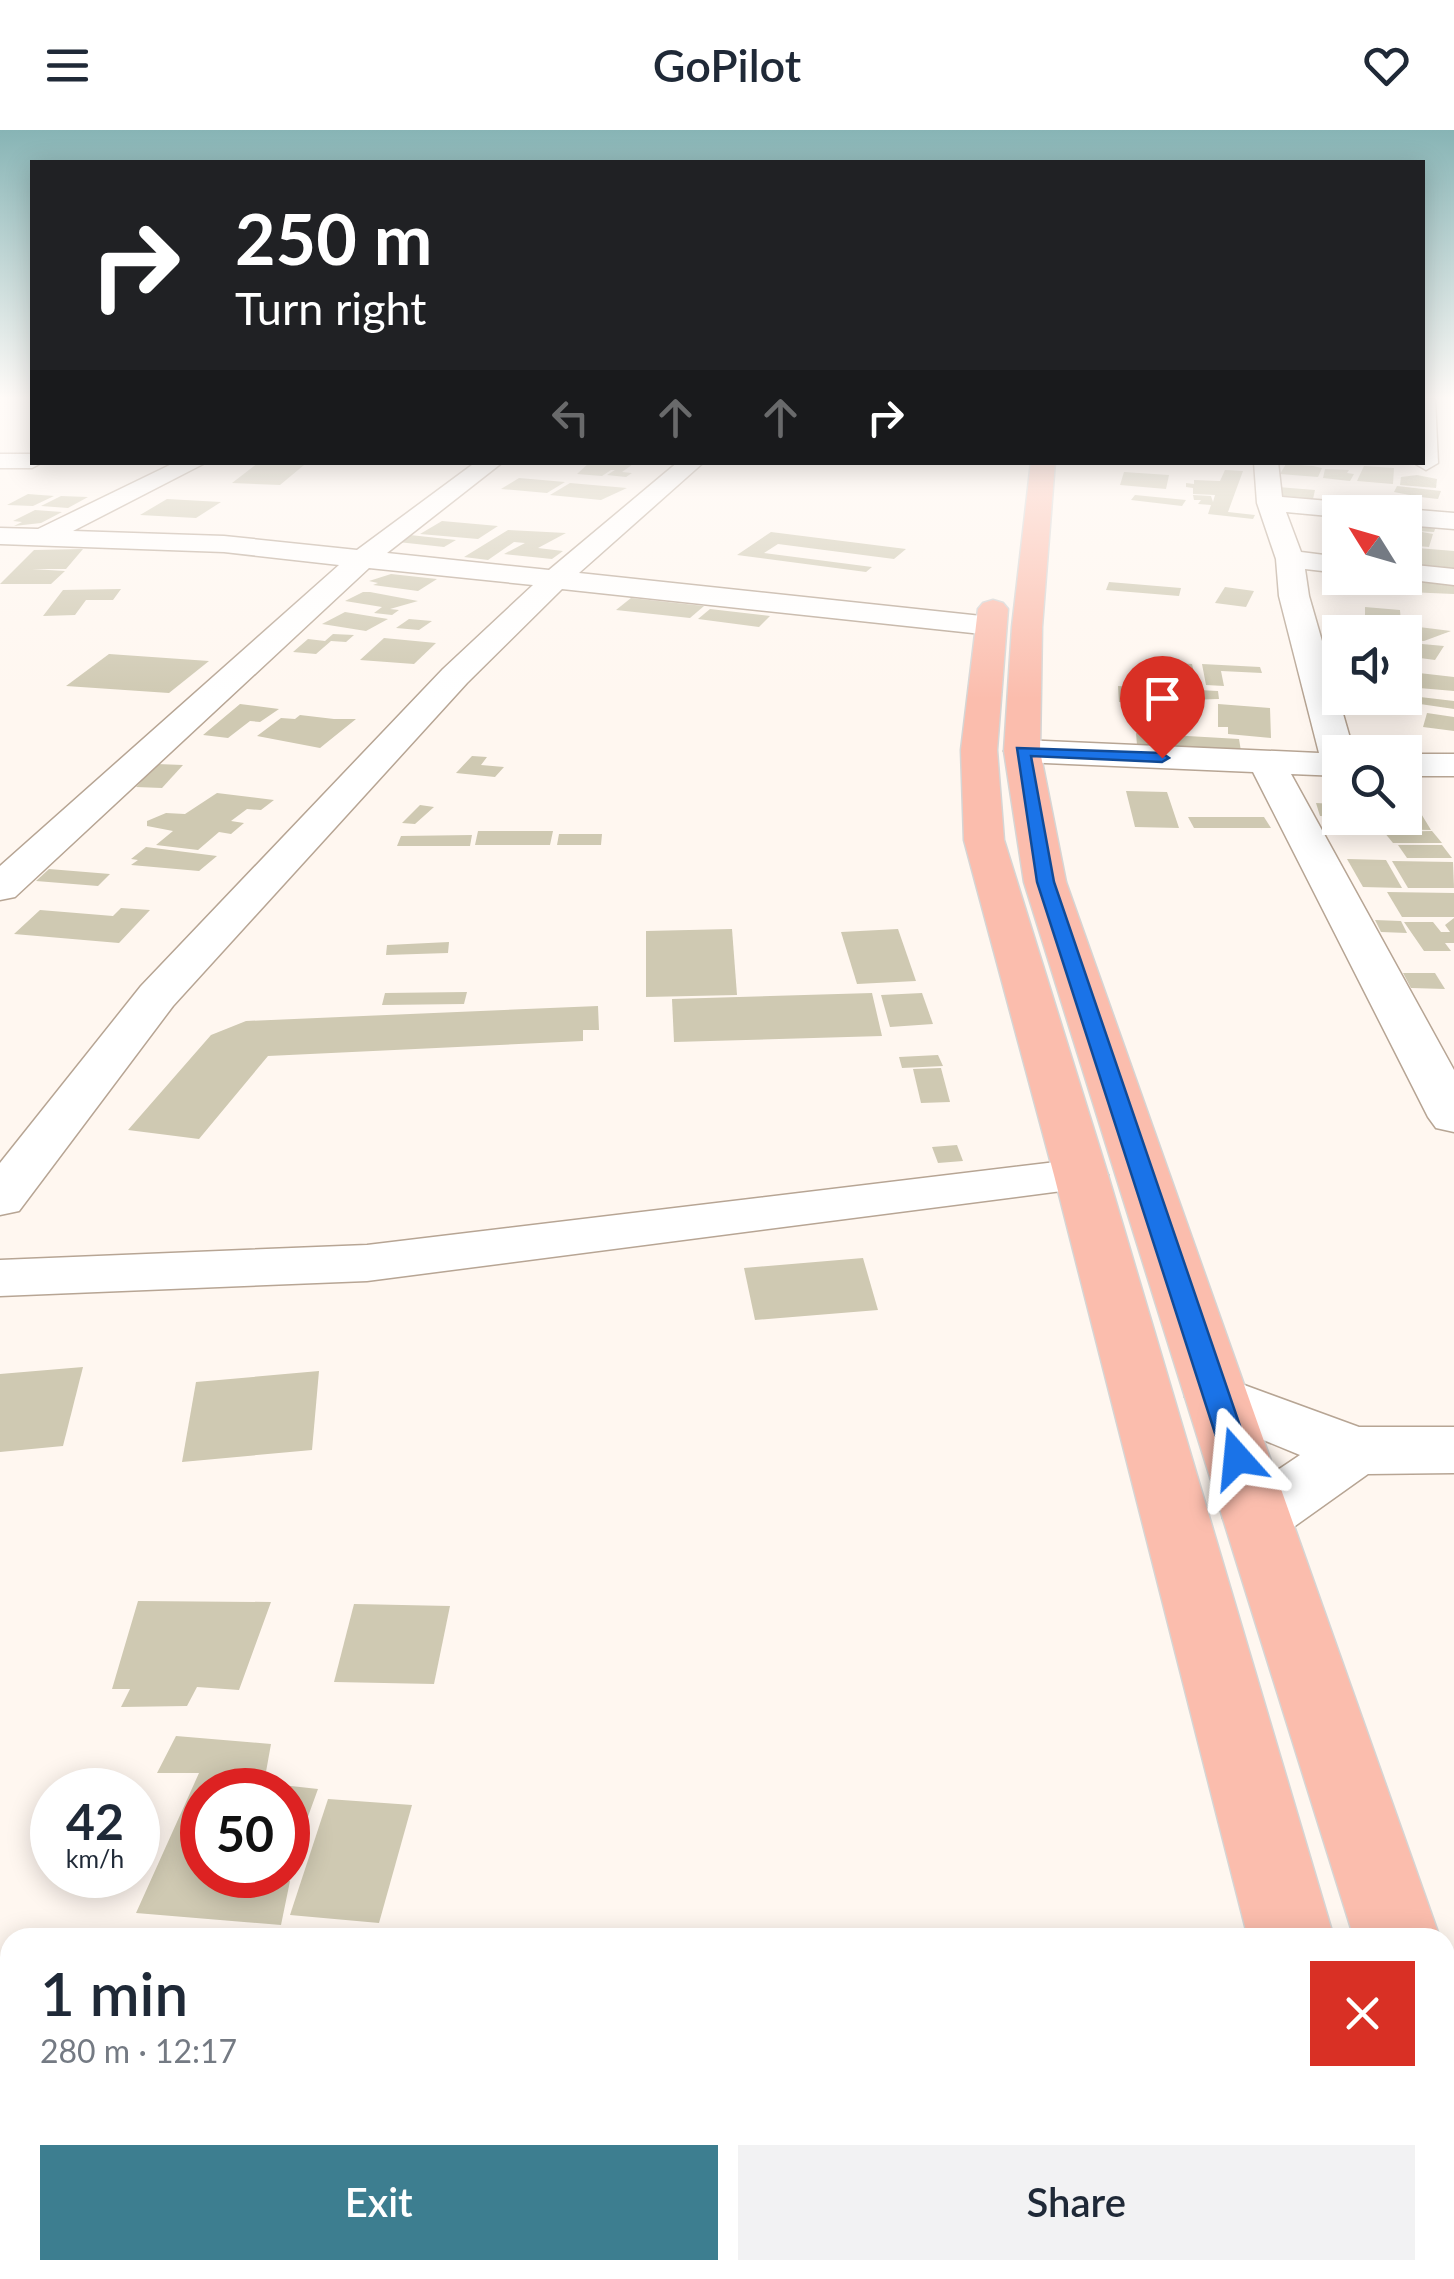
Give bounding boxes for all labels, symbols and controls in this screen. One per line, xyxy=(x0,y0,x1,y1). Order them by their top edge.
icon: menu xyxy=(40,38,95,93)
text: GoPilot xyxy=(653,38,801,92)
icon: heart xyxy=(1359,38,1414,93)
text: 250 m xyxy=(235,196,432,280)
icon: right xyxy=(70,200,200,330)
text: Turn right xyxy=(235,281,426,335)
icon: left xyxy=(543,390,598,445)
icon: ahead xyxy=(648,390,703,445)
icon: ahead xyxy=(753,390,808,445)
icon: right xyxy=(858,390,913,445)
north arrow xyxy=(1322,495,1422,595)
map controls xyxy=(1322,495,1422,835)
button: sound xyxy=(1322,615,1422,715)
pin xyxy=(1120,656,1205,759)
icon: arrive xyxy=(1135,671,1190,726)
button: search xyxy=(1322,735,1422,835)
position arrow xyxy=(1185,1406,1289,1510)
speed limit sign: 50 xyxy=(180,1768,310,1898)
text: 42 xyxy=(66,1791,124,1851)
text: km/h xyxy=(66,1843,124,1873)
text: 1 min xyxy=(40,1957,188,2029)
button: close xyxy=(1310,1961,1415,2066)
text: 280 m · 12:17 xyxy=(40,2031,237,2070)
button: Exit xyxy=(40,2145,718,2260)
button: Share xyxy=(738,2145,1415,2260)

